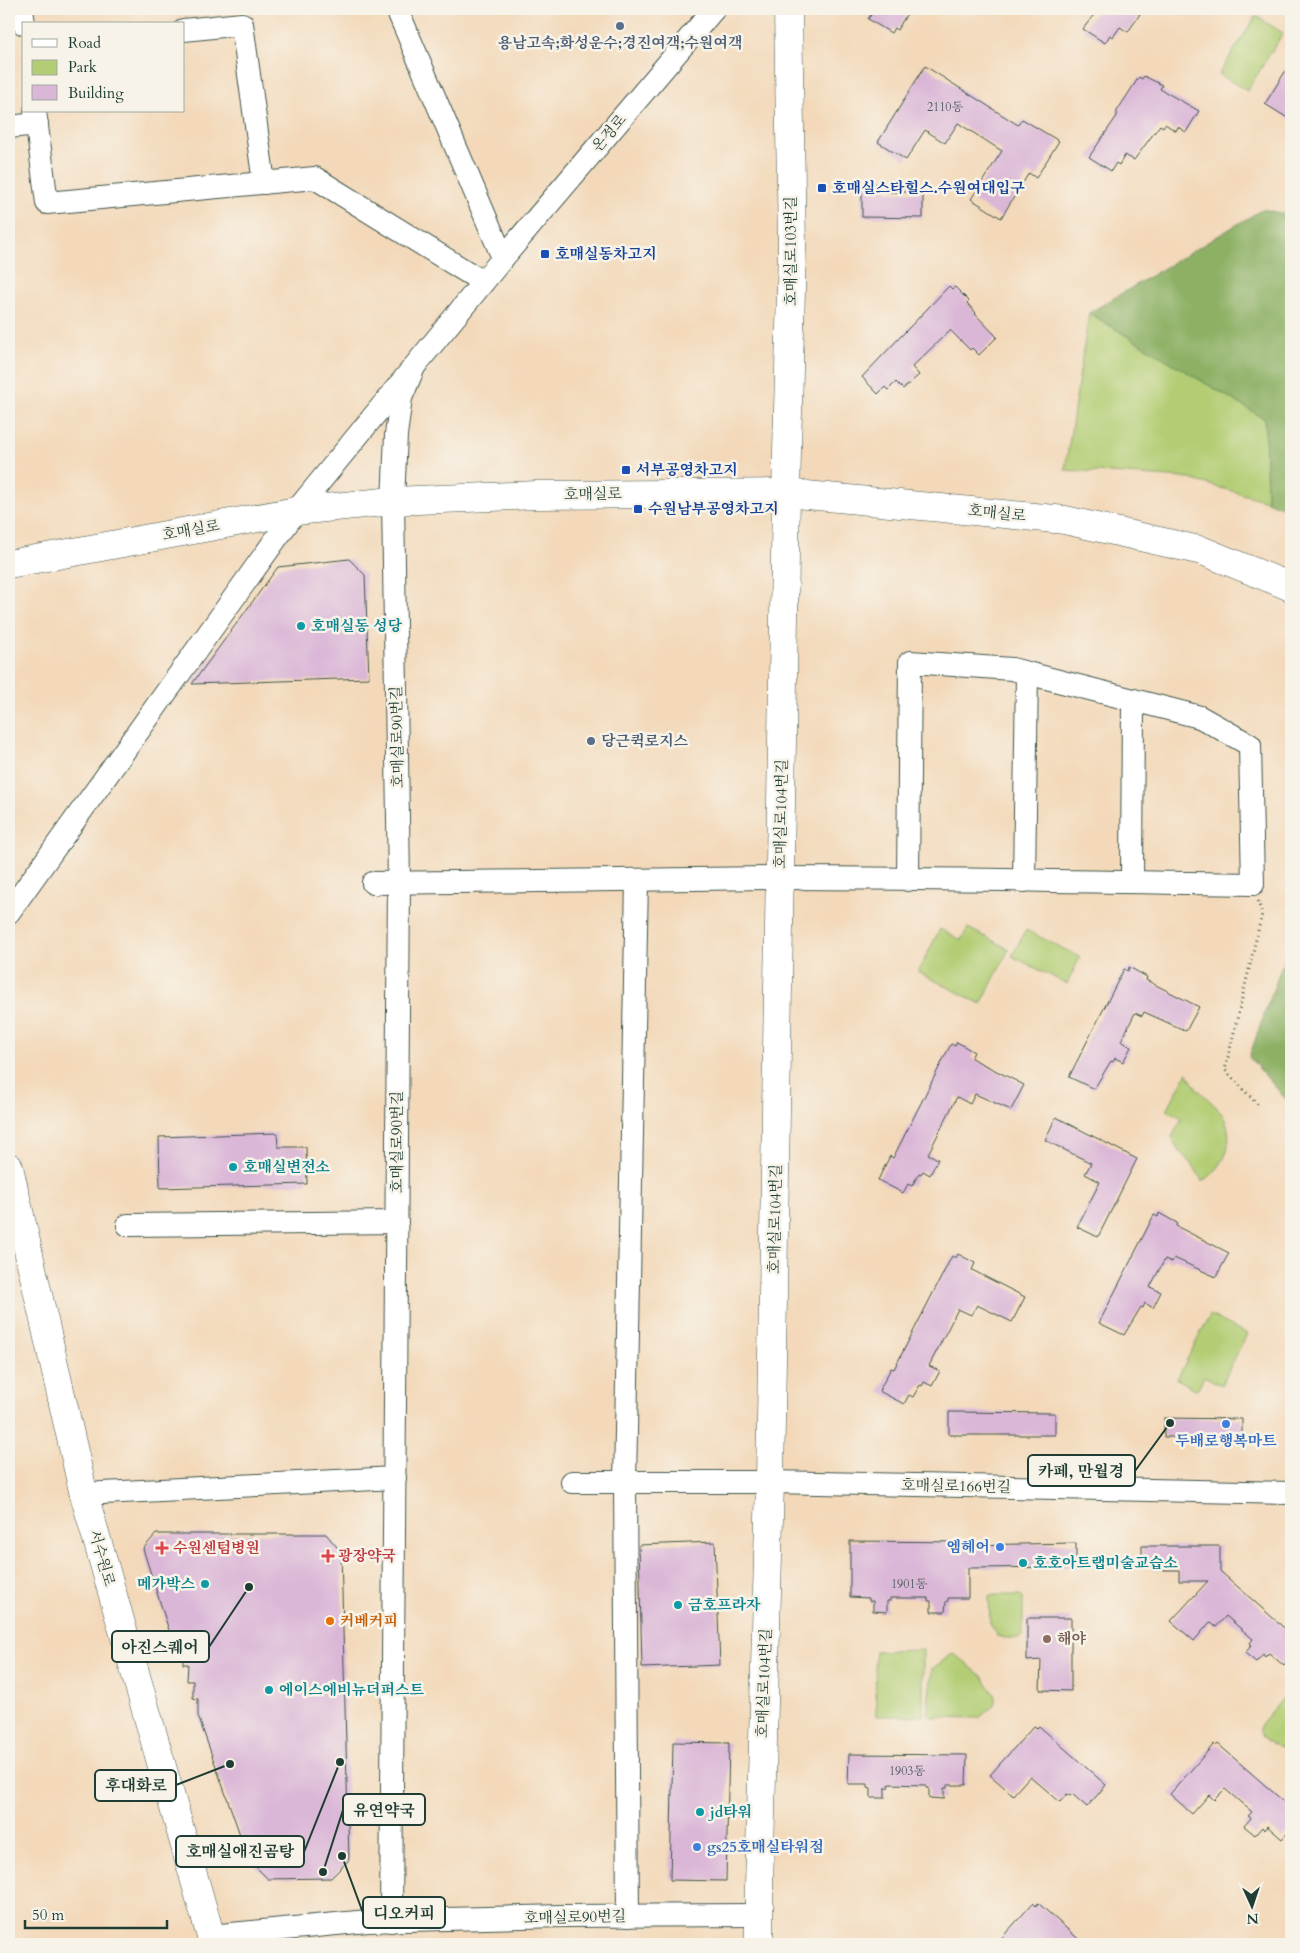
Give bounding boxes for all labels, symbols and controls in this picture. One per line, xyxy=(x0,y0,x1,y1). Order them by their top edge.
marker: 용남고속;화성운수;경진여객;수원여객 xyxy=(614,20,626,32)
legend xyxy=(22,22,185,112)
text: Road xyxy=(68,33,101,53)
place label: 용남고속;화성운수;경진여객;수원여객 xyxy=(497,33,743,53)
text: Park xyxy=(68,57,97,77)
text: Building xyxy=(68,83,124,103)
house number: 2110동 xyxy=(927,99,963,115)
street label: 온정로 xyxy=(587,110,631,156)
place label: 호매실스타힐스.수원여대입구 xyxy=(832,178,1025,198)
marker: 호매실스타힐스.수원여대입구 xyxy=(816,182,828,194)
street label: 호매실로103번길 xyxy=(781,196,801,306)
place label: 호매실동차고지 xyxy=(555,244,656,264)
marker: 호매실동차고지 xyxy=(539,248,551,260)
place label: 서부공영차고지 xyxy=(636,460,737,480)
marker: 서부공영차고지 xyxy=(620,464,632,476)
street label: 호매실로 xyxy=(564,483,623,505)
place label: 수원남부공영차고지 xyxy=(648,499,778,519)
street label: 호매실로 xyxy=(967,500,1027,526)
marker: 수원남부공영차고지 xyxy=(632,503,644,515)
street label: 호매실로 xyxy=(161,515,222,545)
place label: 호매실동 성당 xyxy=(311,616,402,636)
marker: 호매실동 성당 xyxy=(295,620,307,632)
street label: 호매실로90번길 xyxy=(386,686,408,788)
place label: 당근퀵로지스 xyxy=(601,731,688,751)
marker: 당근퀵로지스 xyxy=(585,735,597,747)
street label: 호매실로104번길 xyxy=(770,759,792,869)
street label: 호매실로90번길 xyxy=(387,1091,407,1193)
place label: 호매실변전소 xyxy=(243,1157,330,1177)
marker: 호매실변전소 xyxy=(227,1161,239,1173)
street label: 호매실로104번길 xyxy=(764,1164,786,1274)
marker: 두배로행복마트 xyxy=(1220,1418,1232,1430)
place label: 두배로행복마트 xyxy=(1175,1431,1277,1451)
callout: 카페, 만월경 xyxy=(1028,1455,1135,1486)
text: 카페, 만월경 xyxy=(1038,1461,1124,1483)
street label: 호매실로166번길 xyxy=(901,1475,1011,1497)
street label: 서수원로 xyxy=(84,1527,120,1589)
place label: 엠헤어 xyxy=(947,1537,990,1557)
place label: 수원센텀병원 xyxy=(173,1538,260,1558)
marker: 수원센텀병원 xyxy=(155,1541,169,1555)
marker: 엠헤어 xyxy=(994,1541,1006,1553)
place label: 광장약국 xyxy=(338,1546,396,1566)
marker: 광장약국 xyxy=(322,1550,334,1562)
place label: 호호아트랩미술교습소 xyxy=(1033,1553,1178,1573)
marker: 호호아트랩미술교습소 xyxy=(1017,1557,1029,1569)
place label: 메가박스 xyxy=(137,1574,196,1594)
house number: 1901동 xyxy=(891,1576,927,1592)
marker: 메가박스 xyxy=(199,1578,211,1590)
place label: 금호프라자 xyxy=(688,1595,761,1615)
marker: 금호프라자 xyxy=(672,1599,684,1611)
place label: 커베커피 xyxy=(340,1611,398,1631)
marker: 커베커피 xyxy=(324,1615,336,1627)
street label: 호매실로104번길 xyxy=(752,1628,776,1738)
place label: 해야 xyxy=(1057,1629,1086,1649)
callout: 아진스퀘어 xyxy=(112,1631,209,1662)
marker: 해야 xyxy=(1041,1633,1053,1645)
text: 아진스퀘어 xyxy=(121,1637,199,1659)
place label: 에이스에비뉴더퍼스트 xyxy=(279,1680,424,1700)
marker: 에이스에비뉴더퍼스트 xyxy=(263,1684,275,1696)
house number: 1903동 xyxy=(889,1763,925,1779)
callout: 후대화로 xyxy=(95,1770,176,1801)
text: 후대화로 xyxy=(105,1775,167,1797)
callout: 유연약국 xyxy=(343,1794,425,1825)
text: 유연약국 xyxy=(353,1800,415,1822)
place label: jd타워 xyxy=(708,1802,752,1822)
marker: jd타워 xyxy=(694,1806,706,1818)
callout: 호매실애진곰탕 xyxy=(176,1836,304,1867)
place label: gs25호매실타워점 xyxy=(707,1837,824,1857)
text: 호매실애진곰탕 xyxy=(186,1841,295,1863)
marker: gs25호매실타워점 xyxy=(691,1841,703,1853)
north arrow xyxy=(1228,1880,1278,1930)
callout: 디오커피 xyxy=(363,1897,445,1928)
scale bar xyxy=(25,1898,168,1930)
text: 디오커피 xyxy=(373,1903,435,1925)
text: 50 m xyxy=(32,1905,64,1925)
street label: 호매실로90번길 xyxy=(524,1906,626,1928)
text: N xyxy=(1246,1909,1259,1928)

